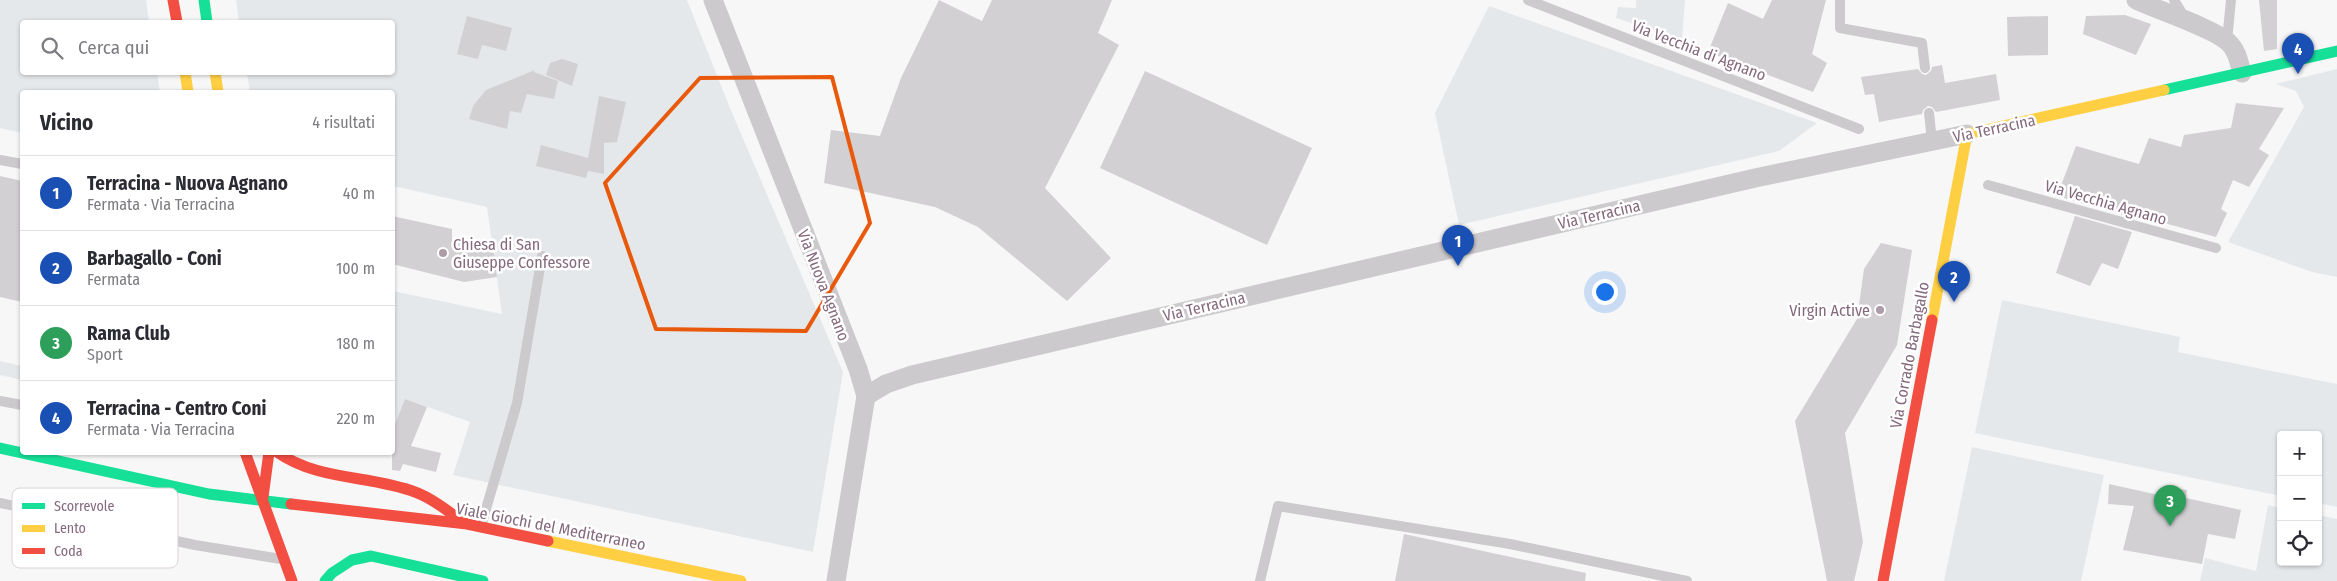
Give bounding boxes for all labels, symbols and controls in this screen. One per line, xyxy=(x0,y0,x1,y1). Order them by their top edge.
street label: Via Vecchia di Agnano xyxy=(1629,16,1769,85)
search box xyxy=(20,20,395,75)
pin: 4 xyxy=(2282,33,2314,74)
icon: search xyxy=(38,34,66,62)
text: Cerca qui xyxy=(78,36,149,59)
text: Vicino xyxy=(40,110,93,136)
street label: Via Terracina xyxy=(1951,110,2037,147)
text: 4 risultati xyxy=(312,113,375,132)
text: Terracina - Nuova Agnano xyxy=(87,172,288,195)
street label: Via Vecchia Agnano xyxy=(2043,176,2169,229)
text: 1 xyxy=(53,184,59,203)
text: 40 m xyxy=(343,184,375,203)
text: Fermata · Via Terracina xyxy=(87,195,235,214)
street label: Via Terracina xyxy=(1556,196,1642,233)
pin: 1 xyxy=(1442,225,1474,266)
street label: Via Nuova Agnano xyxy=(794,227,854,344)
place label: Chiesa di San Giuseppe Confessore xyxy=(453,235,590,272)
text: Barbagallo - Coni xyxy=(87,247,222,270)
marker: Chiesa di San Giuseppe Confessore xyxy=(437,247,449,259)
text: 2 xyxy=(52,259,60,278)
text: 100 m xyxy=(336,259,375,278)
pin: 2 xyxy=(1938,261,1970,302)
text: Fermata xyxy=(87,270,140,289)
your location xyxy=(1592,279,1618,305)
street label: Via Corrado Barbagallo xyxy=(1886,280,1933,430)
street label: Via Terracina xyxy=(1161,288,1247,325)
place label: Virgin Active xyxy=(1789,301,1870,320)
marker: Virgin Active xyxy=(1874,304,1886,316)
text: Rama Club xyxy=(87,322,170,345)
text: 3 xyxy=(52,334,60,353)
text: 180 m xyxy=(336,334,375,353)
text: Sport xyxy=(87,345,123,364)
text: Terracina - Centro Coni xyxy=(87,397,266,420)
text: 4 xyxy=(52,409,60,428)
text: 220 m xyxy=(336,409,375,428)
text: Fermata · Via Terracina xyxy=(87,420,235,439)
map controls xyxy=(2277,431,2322,566)
button: + xyxy=(2277,431,2322,476)
button: − xyxy=(2277,476,2322,521)
pin: 3 xyxy=(2154,485,2186,526)
legend xyxy=(12,488,178,568)
text: Scorrevole xyxy=(54,498,114,515)
street label: Viale Giochi del Mediterraneo xyxy=(454,499,647,554)
text: Lento xyxy=(54,520,86,537)
button: locate xyxy=(2277,521,2322,566)
text: Coda xyxy=(54,543,83,560)

